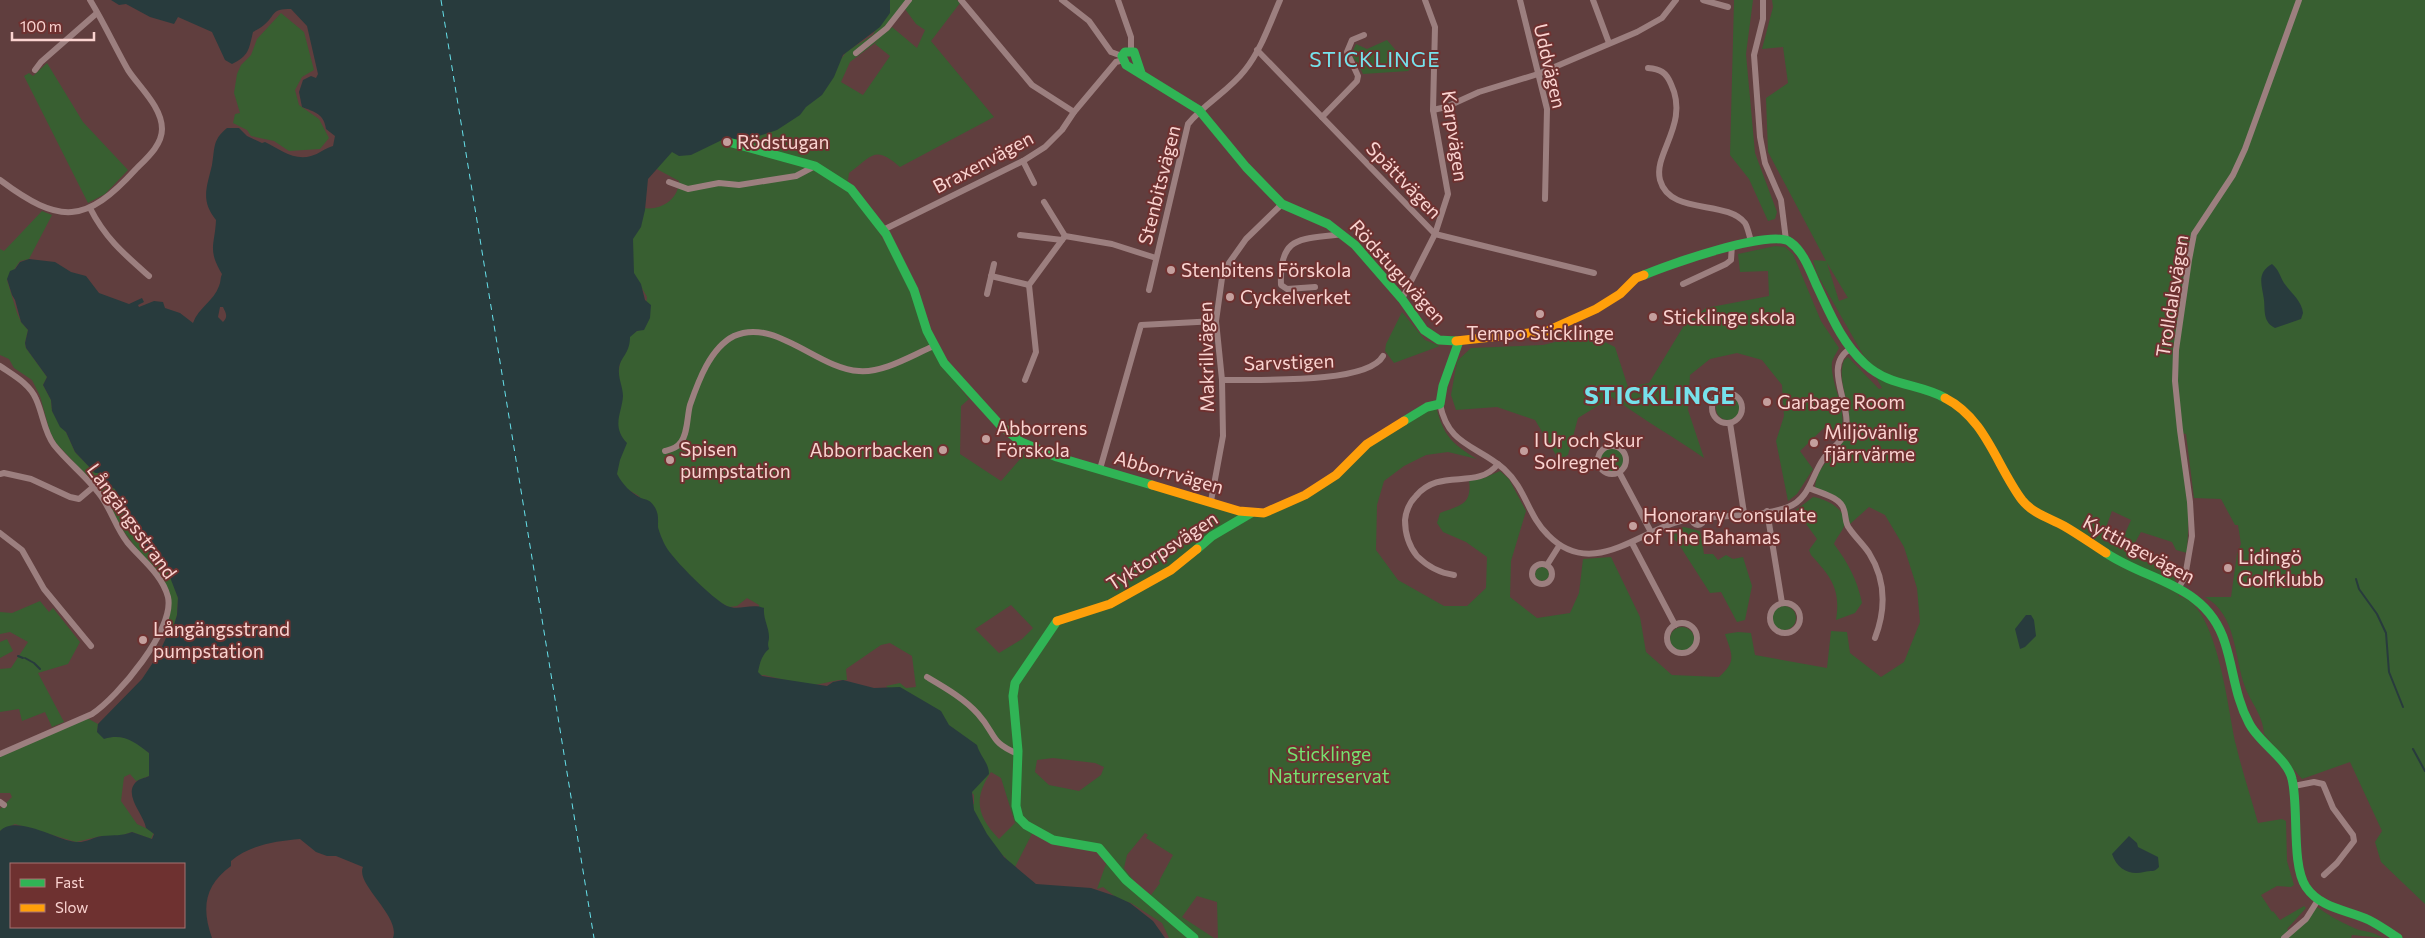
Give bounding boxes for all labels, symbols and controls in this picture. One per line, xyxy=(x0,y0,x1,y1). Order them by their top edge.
scale bar xyxy=(12,10,95,42)
text: 100 m xyxy=(20,17,62,35)
street label: Uddvägen xyxy=(1530,21,1571,111)
district label: STICKLINGE xyxy=(1309,46,1441,71)
street label: Karpvägen xyxy=(1438,89,1473,183)
street label: Stenbitsvägen xyxy=(1133,123,1184,247)
street label: Braxenvägen xyxy=(929,125,1037,198)
place label: Rödstugan xyxy=(737,130,829,153)
marker: Rödstugan xyxy=(721,136,733,148)
street label: Spättvägen xyxy=(1362,136,1447,223)
street label: Rödstuguvägen xyxy=(1345,215,1451,329)
street label: Trolldalsvägen xyxy=(2150,233,2193,359)
place label: Stenbitens Förskola xyxy=(1181,258,1351,281)
marker: Stenbitens Förskola xyxy=(1165,264,1177,276)
place label: Cyckelverket xyxy=(1240,285,1351,308)
marker: Cyckelverket xyxy=(1224,291,1236,303)
street label: Makrillvägen xyxy=(1193,301,1218,413)
place label: Sticklinge skola xyxy=(1663,305,1795,328)
marker: Tempo Sticklinge xyxy=(1534,308,1546,320)
marker: Sticklinge skola xyxy=(1647,311,1659,323)
place label: Tempo Sticklinge xyxy=(1466,321,1614,344)
street label: Sarvstigen xyxy=(1243,348,1335,375)
district label: STICKLINGE xyxy=(1584,380,1736,409)
place label: Garbage Room xyxy=(1777,390,1905,413)
marker: Garbage Room xyxy=(1761,396,1773,408)
place label: Abborrens Förskola xyxy=(996,416,1087,461)
place label: Miljövänlig fjärrvärme xyxy=(1824,420,1918,465)
place label: I Ur och Skur Solregnet xyxy=(1534,428,1643,473)
marker: Abborrens Förskola xyxy=(980,433,992,445)
place label: Spisen pumpstation xyxy=(680,437,791,482)
marker: Miljövänlig fjärrvärme xyxy=(1808,437,1820,449)
place label: Abborrbacken xyxy=(810,438,933,461)
marker: Abborrbacken xyxy=(937,444,949,456)
street label: Abborrvägen xyxy=(1112,445,1226,498)
marker: I Ur och Skur Solregnet xyxy=(1518,445,1530,457)
marker: Spisen pumpstation xyxy=(664,454,676,466)
street label: Långängsstrand xyxy=(83,459,182,583)
place label: Honorary Consulate of The Bahamas xyxy=(1643,503,1816,548)
street label: Tyktorpsvägen xyxy=(1102,506,1222,595)
street label: Kyttingevägen xyxy=(2079,509,2199,588)
marker: Honorary Consulate of The Bahamas xyxy=(1627,520,1639,532)
place label: Lidingö Golfklubb xyxy=(2238,545,2324,590)
marker: Lidingö Golfklubb xyxy=(2222,562,2234,574)
place label: Långängsstrand pumpstation xyxy=(153,617,290,662)
marker: Långängsstrand pumpstation xyxy=(137,634,149,646)
park label: Sticklinge Naturreservat xyxy=(1268,742,1390,787)
legend xyxy=(10,863,185,928)
text: Fast xyxy=(55,873,84,891)
text: Slow xyxy=(55,898,88,916)

